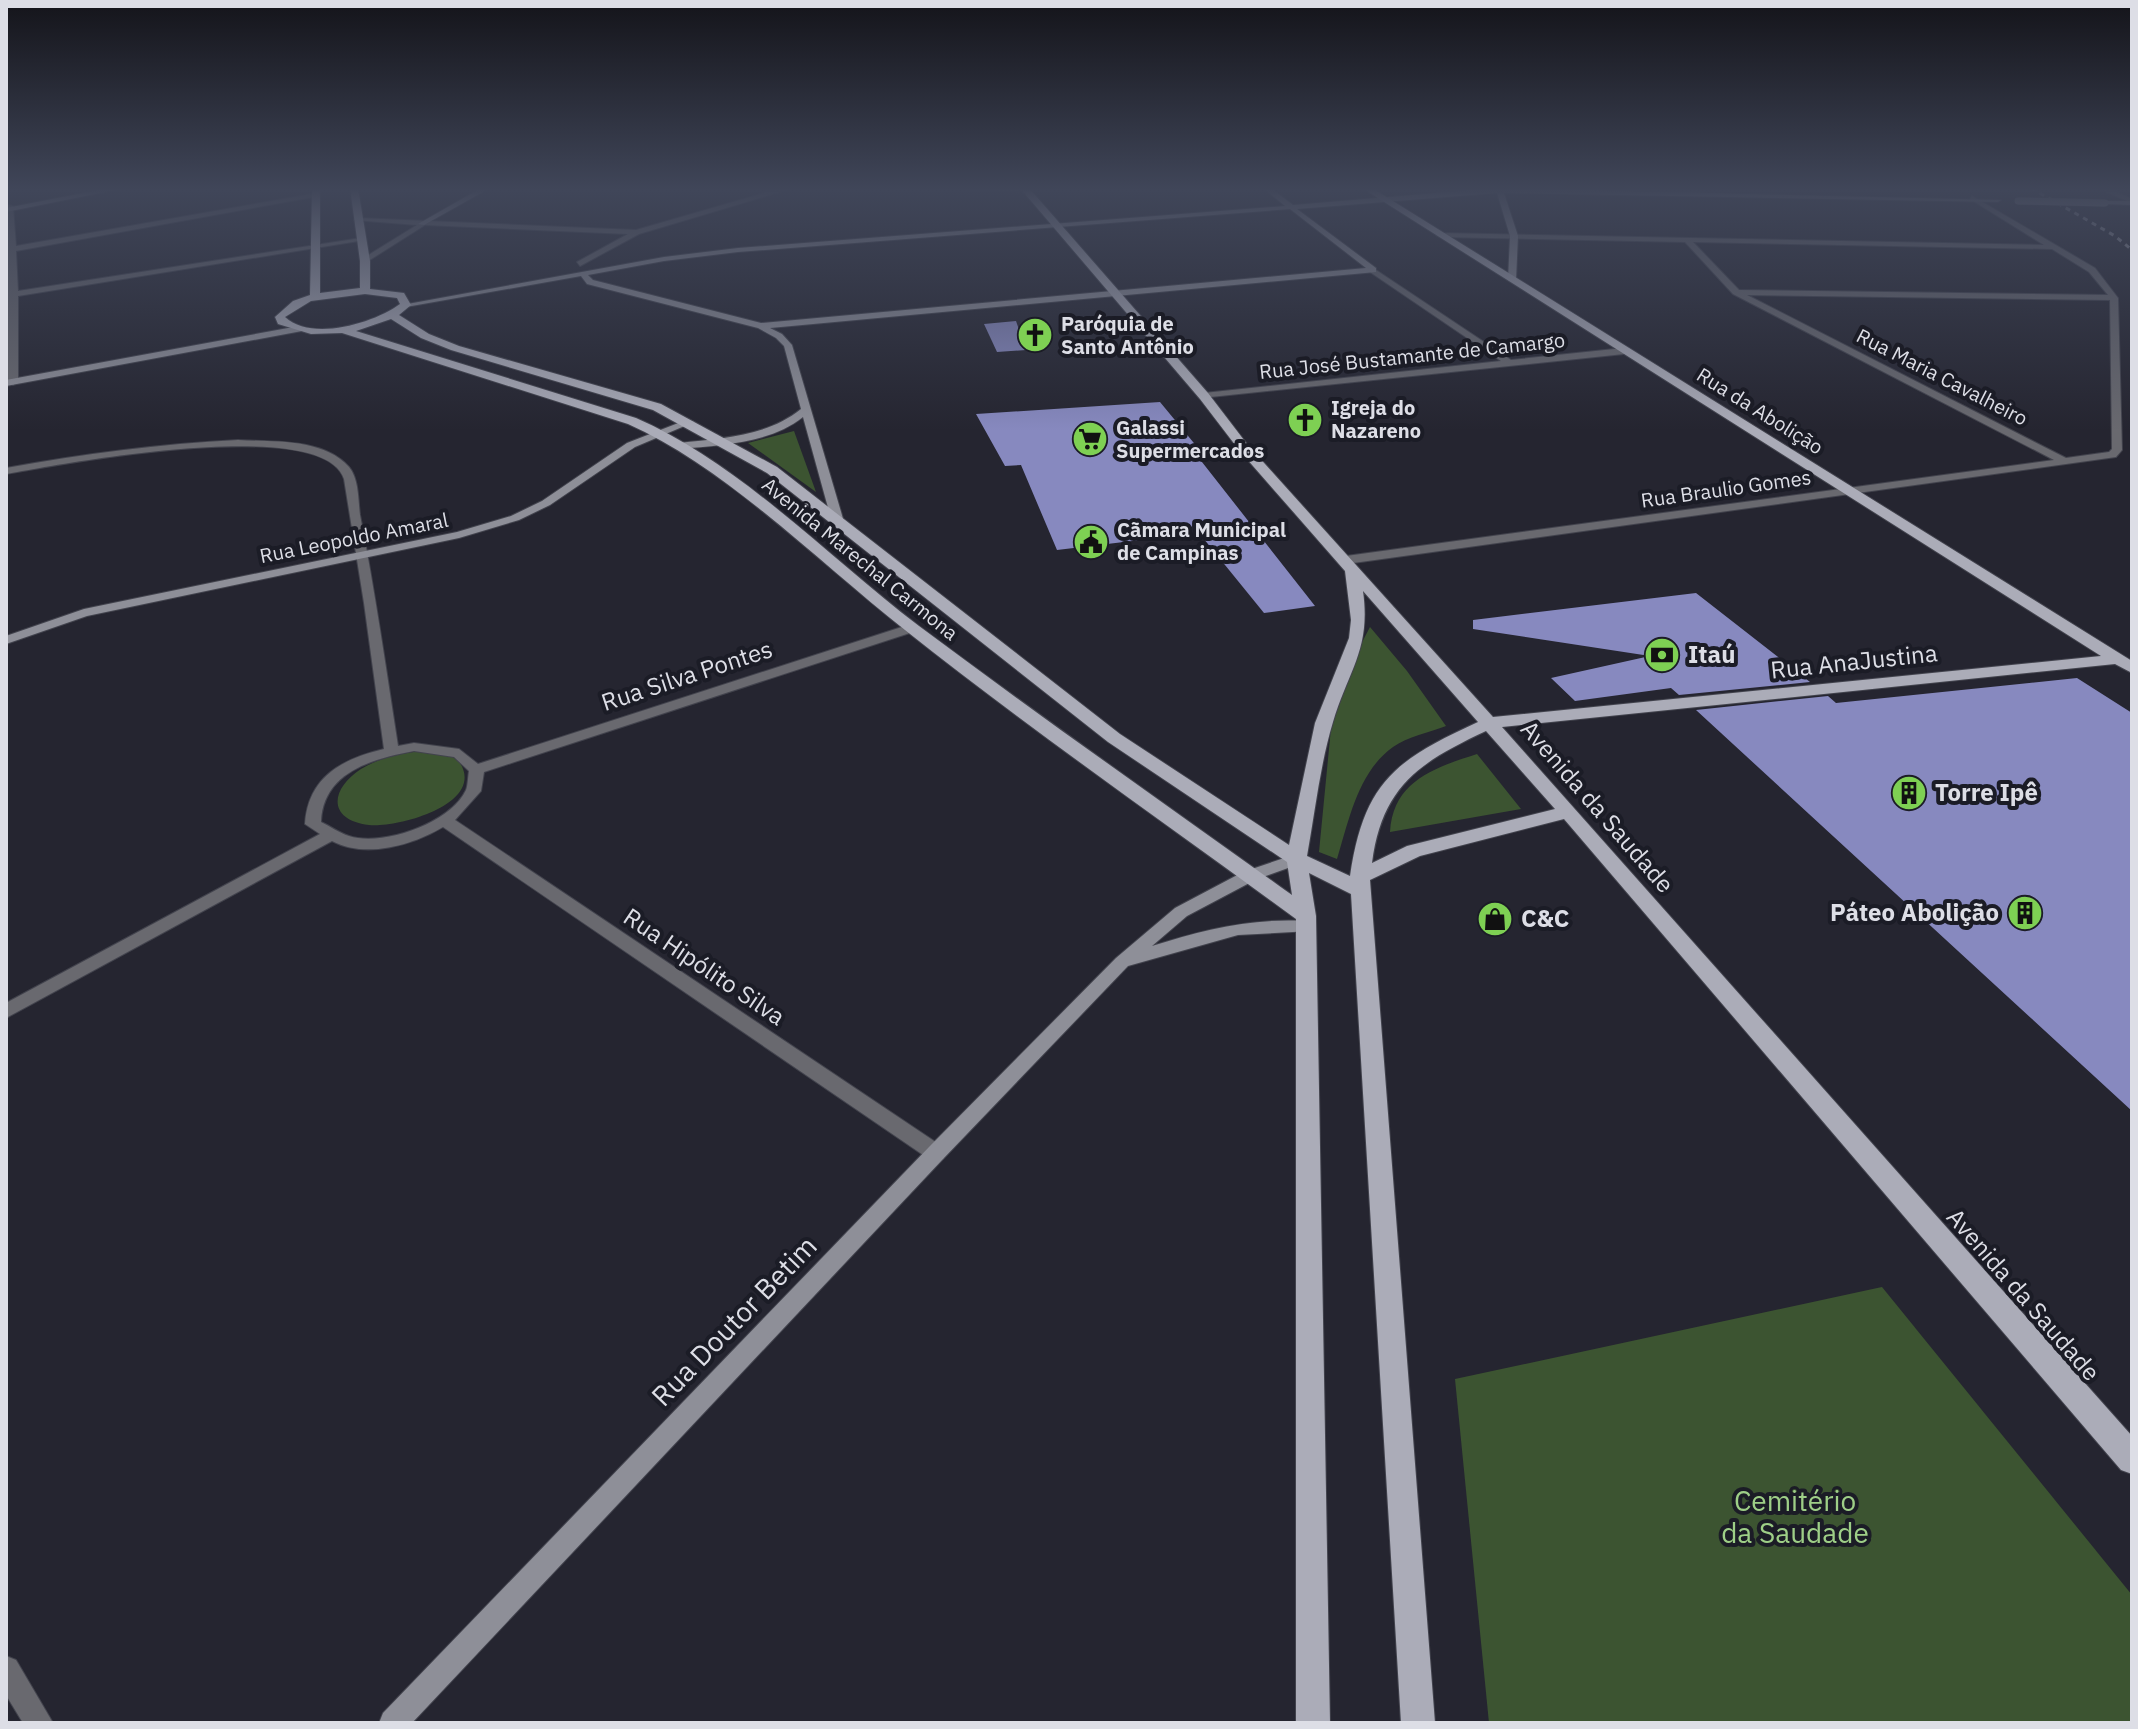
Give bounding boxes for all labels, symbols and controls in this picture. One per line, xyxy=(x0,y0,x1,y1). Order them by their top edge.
place label: Paróquia de Santo Antônio xyxy=(1061,310,1194,360)
church icon: Paróquia de Santo Antônio xyxy=(1016,316,1054,354)
street label: Rua Maria Cavalheiro xyxy=(1852,322,2032,431)
street label: Rua José Bustamante de Camargo xyxy=(1258,326,1566,385)
street label: Rua da Abolição xyxy=(1692,361,1829,460)
place label: Igreja do Nazareno xyxy=(1331,394,1421,444)
church icon: Igreja do Nazareno xyxy=(1286,401,1324,439)
place label: Galassi Supermercados xyxy=(1116,414,1264,464)
supermarket icon: Galassi Supermercados xyxy=(1071,420,1109,458)
street label: Rua Braulio Gomes xyxy=(1639,463,1813,514)
street label: Avenida Marechal Carmona xyxy=(757,471,964,646)
street label: Rua Leopoldo Amaral xyxy=(257,506,451,569)
place label: Cãmara Municipal de Campinas xyxy=(1117,516,1286,566)
public building icon: Cãmara Municipal de Campinas xyxy=(1072,523,1110,561)
street label: Rua Silva Pontes xyxy=(597,632,776,718)
bank icon: Itaú xyxy=(1643,636,1681,674)
street label: Rua AnaJustina xyxy=(1769,636,1939,686)
place label: Itaú xyxy=(1688,638,1736,670)
street label: Avenida da Saudade xyxy=(1514,713,1681,899)
building icon: Torre Ipê xyxy=(1890,774,1928,812)
place label: Torre Ipê xyxy=(1935,776,2038,808)
building icon: Páteo Abolição xyxy=(2006,894,2044,932)
place label: Páteo Abolição xyxy=(1830,896,1999,928)
street label: Rua Hipólito Silva xyxy=(618,900,792,1032)
shop icon: C&C xyxy=(1476,900,1514,938)
place label: C&C xyxy=(1521,902,1569,934)
street label: Avenida da Saudade xyxy=(1940,1201,2107,1387)
street label: Rua Doutor Betim xyxy=(643,1228,824,1414)
park label: Cemitério da Saudade xyxy=(1721,1482,1869,1551)

